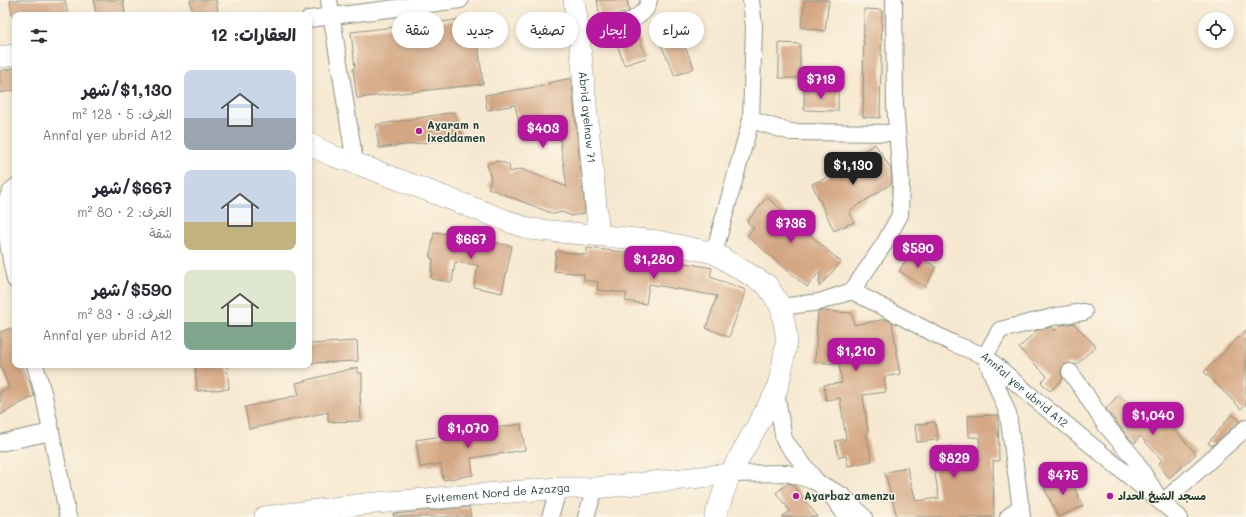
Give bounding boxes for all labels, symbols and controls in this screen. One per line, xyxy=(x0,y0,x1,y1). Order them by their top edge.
chip: شقة xyxy=(392,12,444,48)
chip: جديد xyxy=(452,12,508,48)
chip: تصفية xyxy=(516,12,578,48)
chip: إيجار xyxy=(586,12,641,48)
chip: شراء xyxy=(649,12,704,48)
map controls xyxy=(1198,12,1234,48)
button: locate xyxy=(1198,12,1234,48)
text: العقارات: 12 xyxy=(210,23,296,45)
icon: filters xyxy=(28,25,50,47)
pin: $719 xyxy=(797,66,845,100)
text: $719 xyxy=(807,70,835,87)
street label: Abrid aɣelnaw 71 xyxy=(576,71,600,164)
text: $1,130/شهر xyxy=(82,78,172,100)
icon: home xyxy=(216,86,264,134)
text: الغرف: 5 · 128 m² xyxy=(72,105,172,122)
pin: $403 xyxy=(519,115,567,149)
place label: Aɣaram n ixeddamen xyxy=(427,117,485,145)
text: $403 xyxy=(527,119,559,136)
text: Annfal ɣer ubrid A12 xyxy=(42,126,172,143)
marker: Aɣaram n ixeddamen xyxy=(414,126,424,136)
pin: $1,130 xyxy=(820,152,886,186)
text: $1,130 xyxy=(833,156,873,173)
text: $667/شهر xyxy=(93,176,172,198)
icon: home xyxy=(216,186,264,234)
text: الغرف: 2 · 80 m² xyxy=(77,203,172,220)
pin: $736 xyxy=(767,210,815,244)
text: $736 xyxy=(776,214,806,231)
text: شقة xyxy=(149,224,172,241)
pin: $667 xyxy=(447,226,495,260)
text: $667 xyxy=(455,230,487,247)
pin: $590 xyxy=(894,235,942,269)
text: $590 xyxy=(902,239,934,256)
pin: $1,280 xyxy=(621,246,687,280)
text: $1,280 xyxy=(633,250,675,267)
text: $590/شهر xyxy=(92,278,172,300)
icon: home xyxy=(216,286,264,334)
text: الغرف: 3 · 83 m² xyxy=(77,305,172,322)
text: Annfal ɣer ubrid A12 xyxy=(42,326,172,343)
pin: $1,210 xyxy=(823,338,889,372)
text: $1,210 xyxy=(836,342,876,359)
street label: Annfal ɣer ubrid A12 xyxy=(978,348,1072,430)
pin: $1,040 xyxy=(1120,402,1186,436)
text: $1,040 xyxy=(1132,406,1174,423)
pin: $1,070 xyxy=(435,415,501,449)
text: $1,070 xyxy=(447,419,489,436)
pin: $829 xyxy=(930,445,978,479)
text: $829 xyxy=(938,449,970,466)
pin: $475 xyxy=(1039,462,1087,496)
text: $475 xyxy=(1047,466,1079,483)
street label: Evitement Nord de Azazga xyxy=(425,480,570,506)
place label: Aɣarbaz amenzu xyxy=(804,488,895,503)
place label: مسجد الشيخ الحداد xyxy=(1118,488,1206,503)
marker: Aɣarbaz amenzu xyxy=(791,491,801,501)
marker: مسجد الشيخ الحداد xyxy=(1105,491,1115,501)

